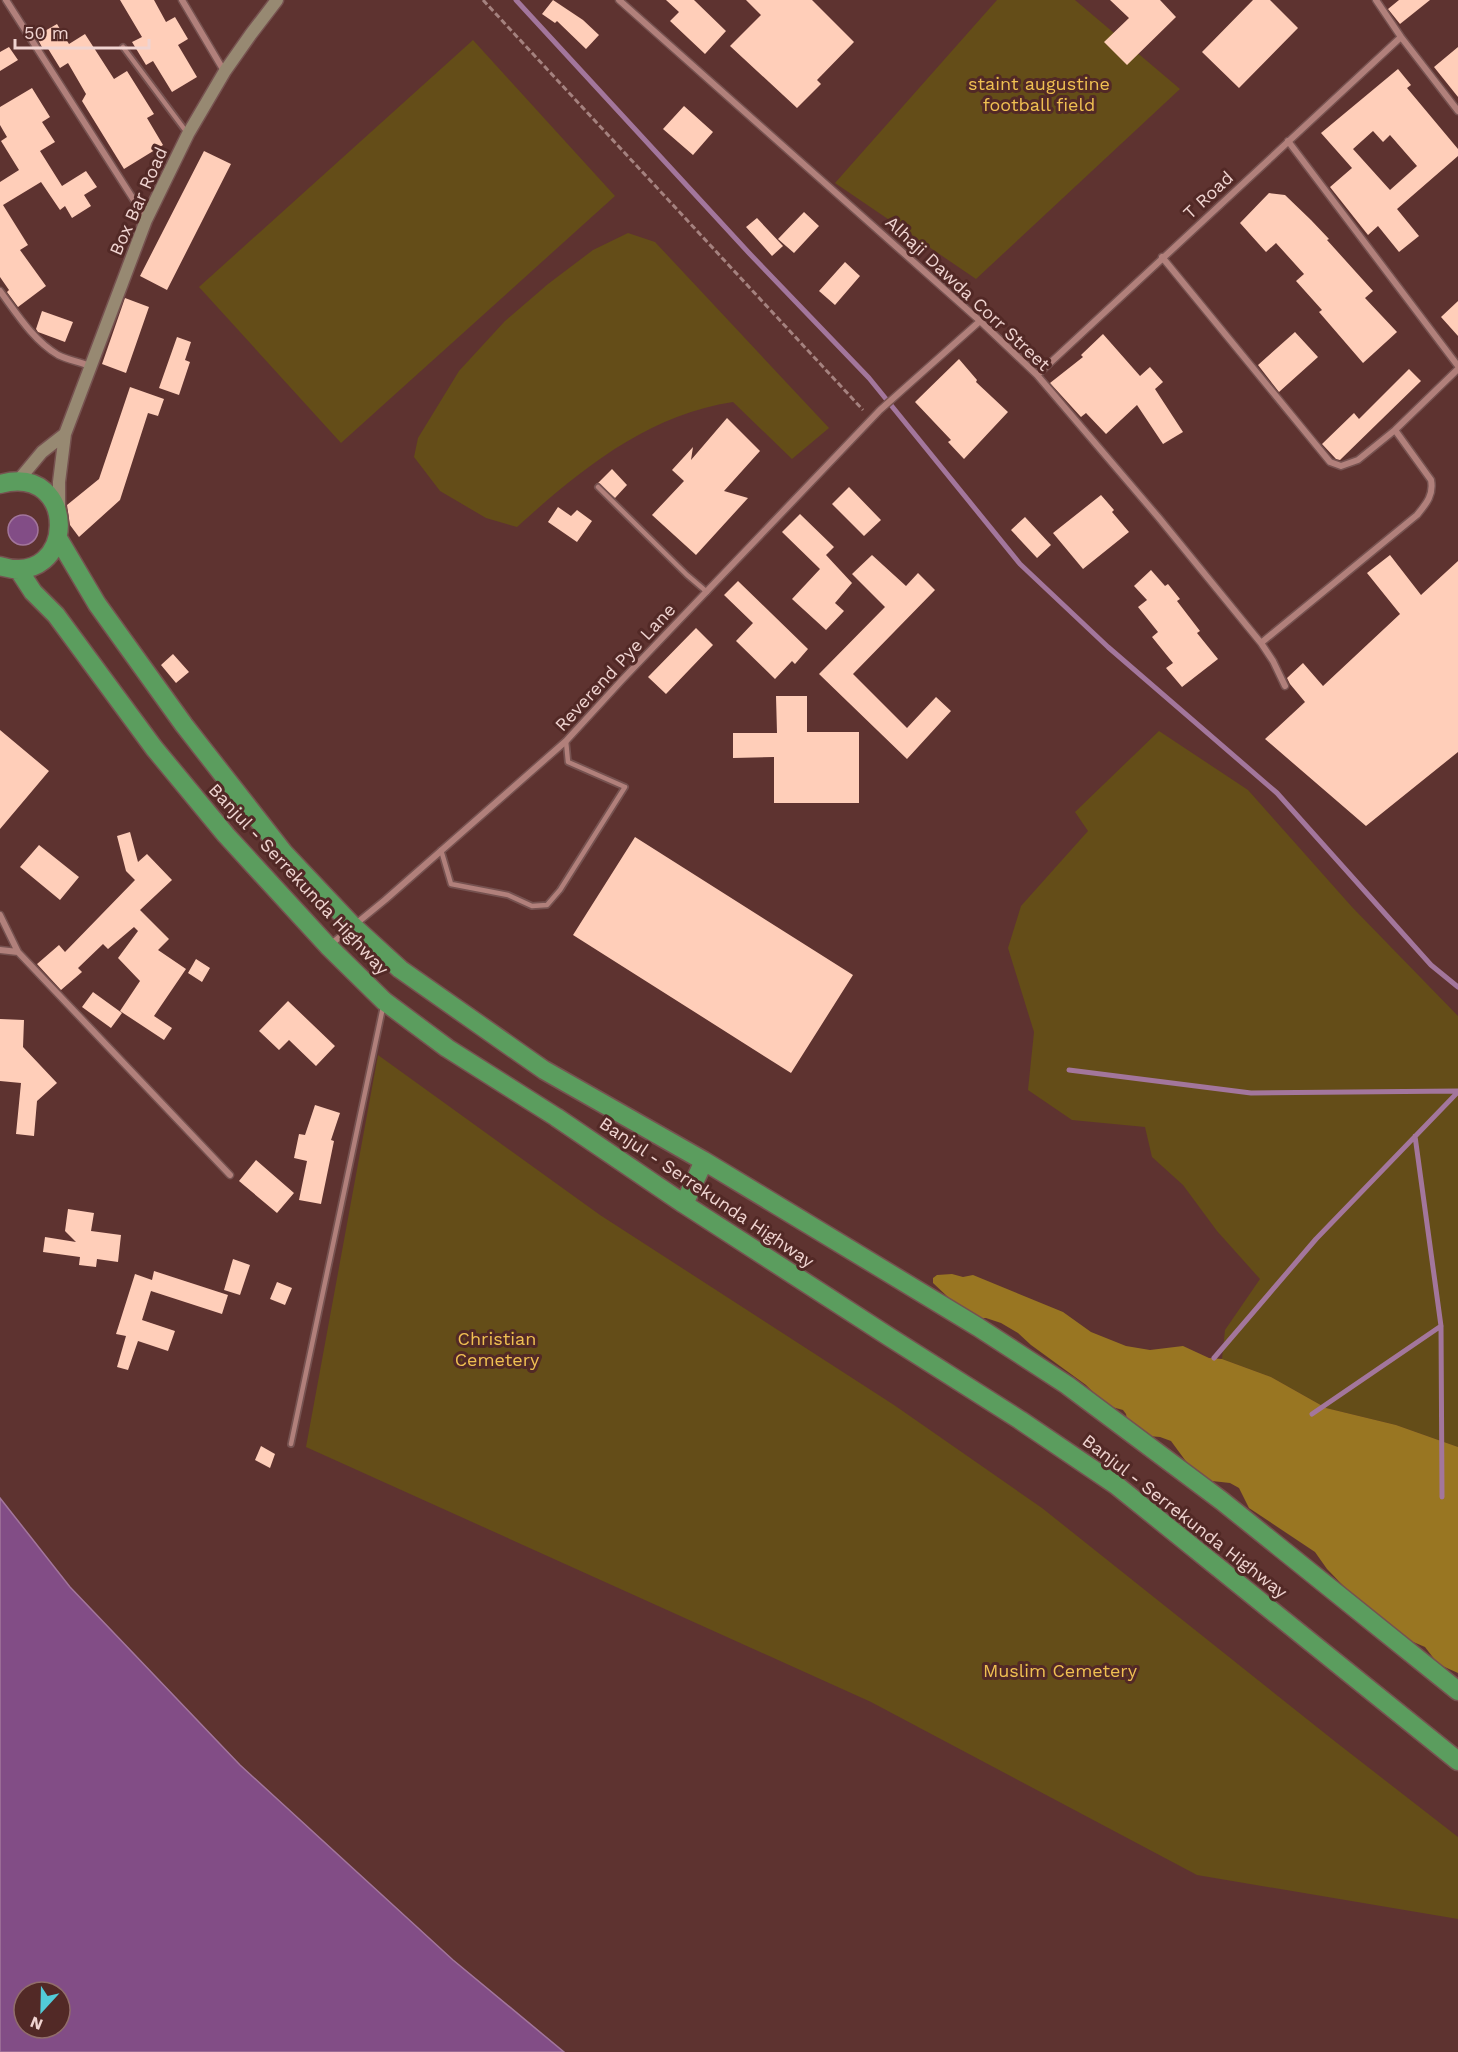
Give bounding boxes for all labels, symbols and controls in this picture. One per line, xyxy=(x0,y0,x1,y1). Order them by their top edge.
scale bar xyxy=(15,12,148,50)
text: 50 m xyxy=(24,22,69,43)
park label: staint augustine football field xyxy=(968,73,1110,115)
street label: Box Bar Road xyxy=(105,144,171,258)
street label: T Road xyxy=(1179,167,1237,223)
street label: Alhaji Dawda Corr Street xyxy=(881,211,1055,375)
street label: Reverend Pye Lane xyxy=(550,599,680,735)
street label: Banjul - Serrekunda Highway xyxy=(205,779,394,980)
street label: Banjul - Serrekunda Highway xyxy=(596,1112,819,1272)
park label: Christian Cemetery xyxy=(455,1328,540,1370)
street label: Banjul - Serrekunda Highway xyxy=(1078,1430,1292,1603)
park label: Muslim Cemetery xyxy=(983,1660,1138,1681)
north arrow xyxy=(12,1980,72,2040)
text: N xyxy=(28,2012,46,2034)

